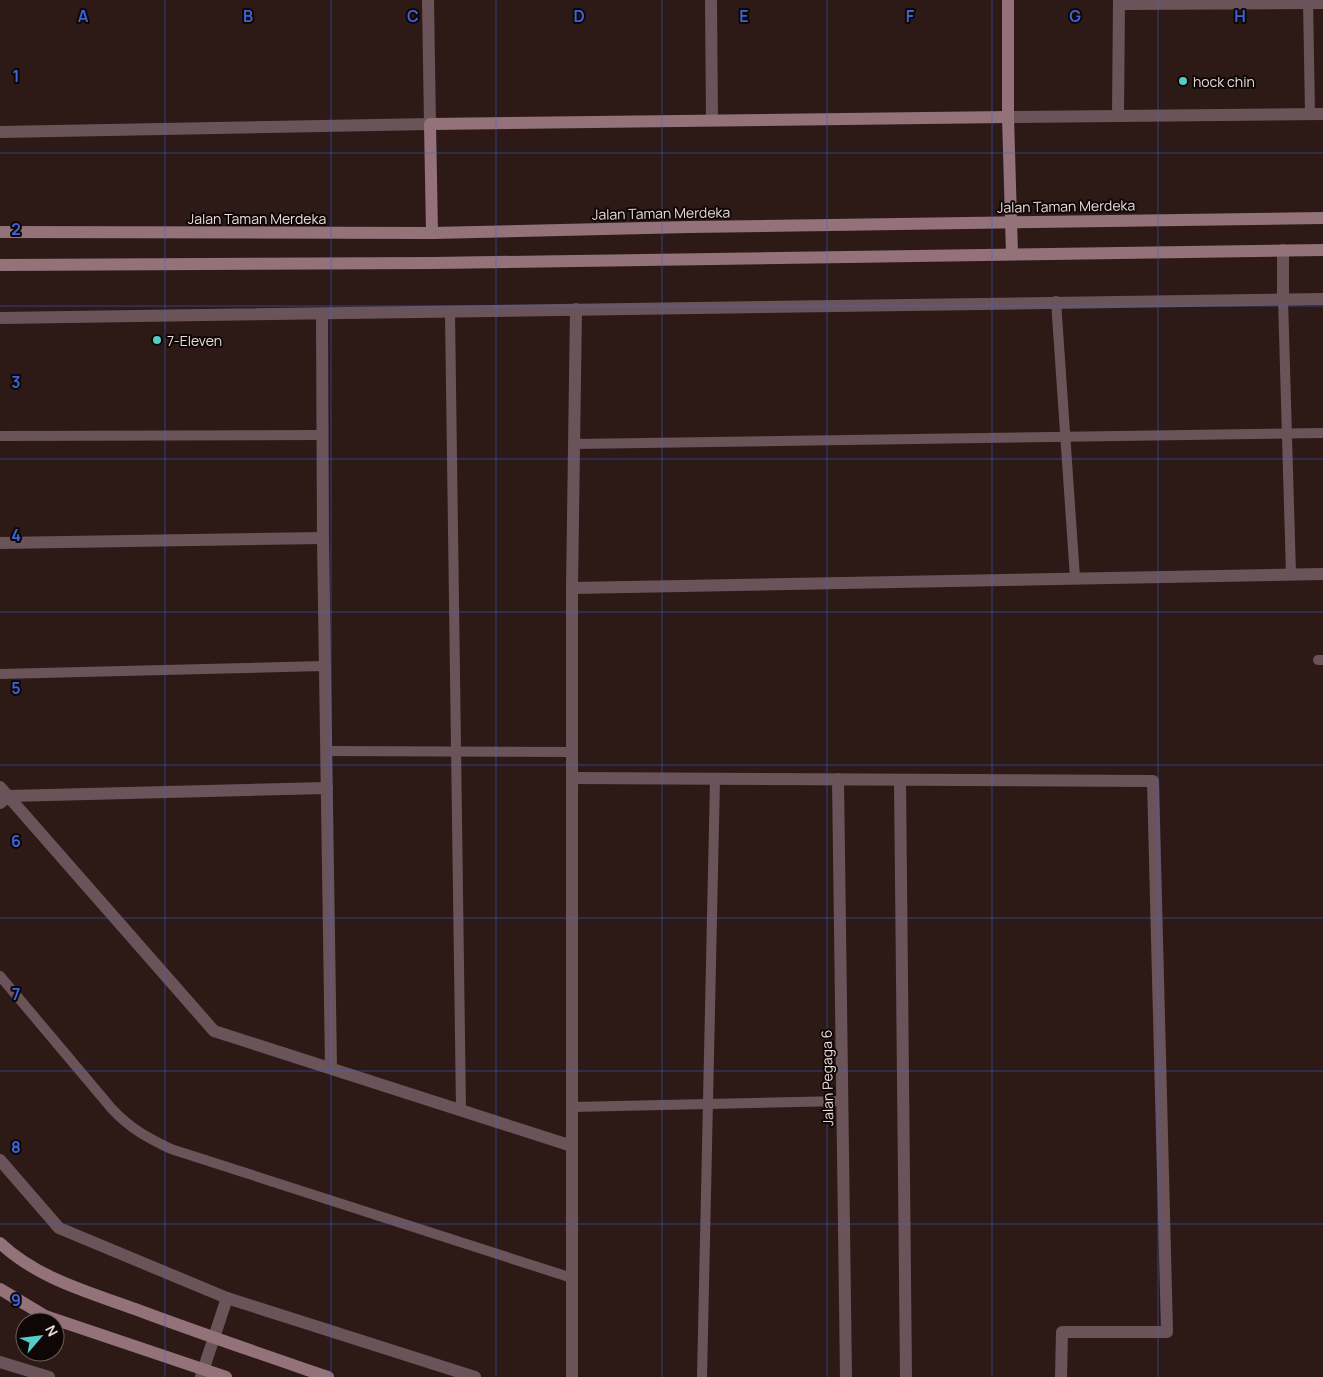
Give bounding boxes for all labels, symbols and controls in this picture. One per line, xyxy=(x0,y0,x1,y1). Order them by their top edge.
text: A xyxy=(78,5,89,27)
text: B xyxy=(243,5,253,27)
text: C xyxy=(407,5,419,27)
text: D xyxy=(573,5,585,27)
text: E xyxy=(739,5,749,27)
text: F xyxy=(906,5,915,27)
text: G xyxy=(1069,5,1081,27)
text: H xyxy=(1234,5,1246,27)
text: 1 xyxy=(12,65,20,87)
place label: hock chin xyxy=(1193,72,1255,91)
marker: hock chin xyxy=(1177,75,1189,87)
street label: Jalan Taman Merdeka xyxy=(997,195,1135,217)
street label: Jalan Taman Merdeka xyxy=(592,202,730,224)
street label: Jalan Taman Merdeka xyxy=(188,209,326,228)
text: 2 xyxy=(11,218,21,240)
place label: 7-Eleven xyxy=(167,331,222,350)
marker: 7-Eleven xyxy=(151,334,163,346)
text: 3 xyxy=(11,371,21,393)
text: 4 xyxy=(11,524,21,546)
text: 5 xyxy=(11,677,21,699)
text: 6 xyxy=(11,830,21,852)
text: 7 xyxy=(12,983,20,1005)
street label: Jalan Pegaga 6 xyxy=(817,1030,837,1126)
text: 8 xyxy=(11,1136,21,1158)
text: 9 xyxy=(11,1289,21,1311)
north arrow xyxy=(15,1312,65,1362)
text: N xyxy=(41,1322,63,1340)

